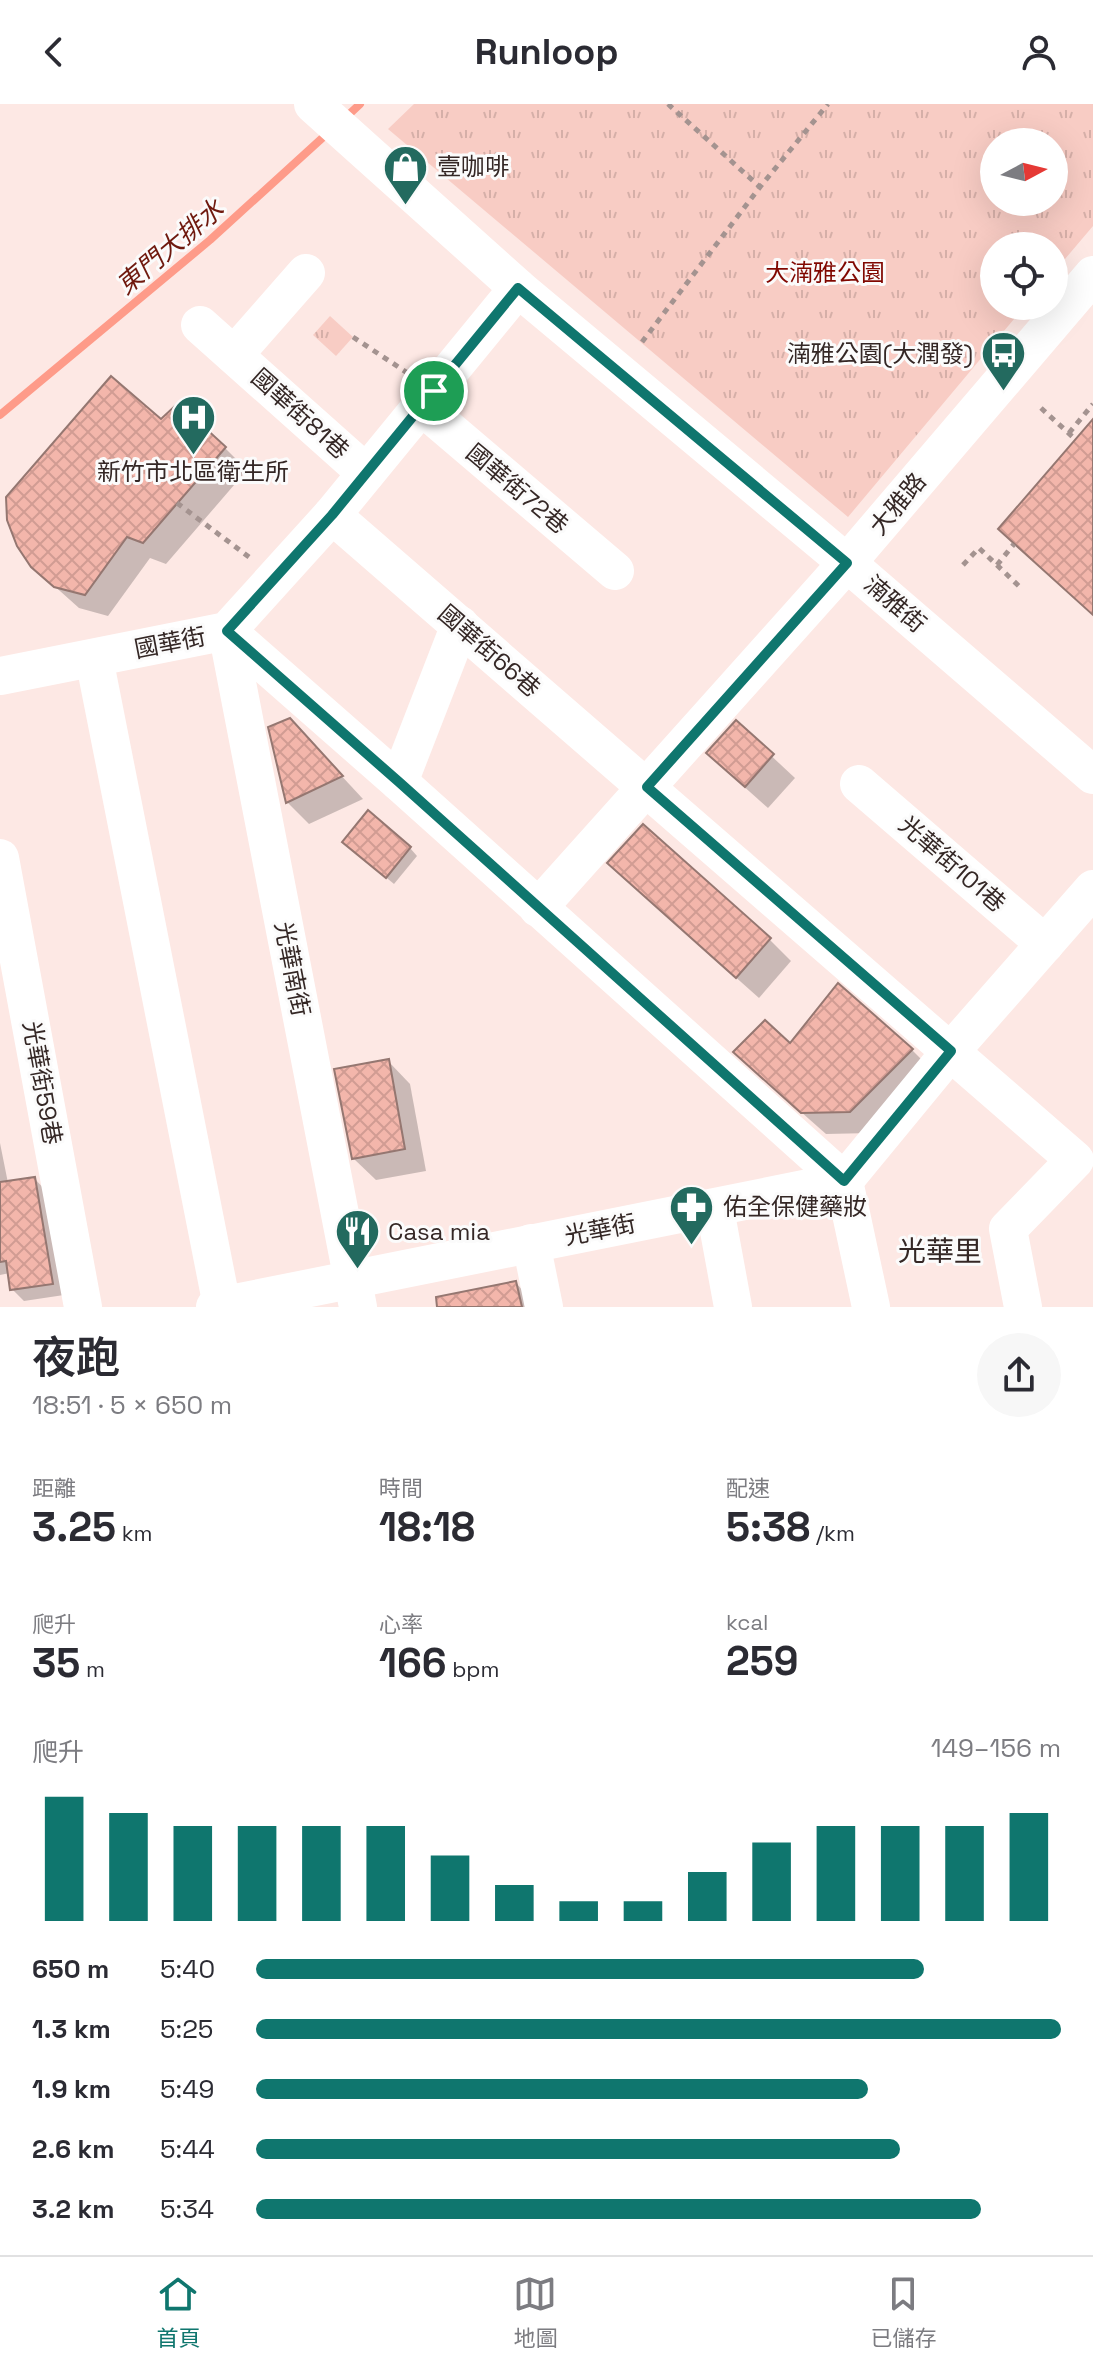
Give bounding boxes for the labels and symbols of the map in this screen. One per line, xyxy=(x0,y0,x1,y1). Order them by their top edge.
north arrow xyxy=(980,128,1068,216)
shop icon: 壹咖啡 xyxy=(382,143,430,206)
place label: 壹咖啡 xyxy=(437,151,509,182)
water label: 東門大排水 xyxy=(109,192,231,302)
park label: 大湳雅公園 xyxy=(765,257,885,288)
bus stop icon: 湳雅公園(大潤發) xyxy=(980,330,1028,393)
place label: 湳雅公園(大潤發) xyxy=(787,338,973,369)
pin xyxy=(400,357,468,425)
street label: 國華街81巷 xyxy=(245,362,356,466)
hospital icon: 新竹市北區衛生所 xyxy=(169,394,217,457)
street label: 國華街72巷 xyxy=(460,437,575,540)
place label: 新竹市北區衛生所 xyxy=(97,456,289,487)
street label: 大雅路 xyxy=(863,466,933,541)
street label: 湳雅街 xyxy=(858,568,933,639)
street label: 國華街66巷 xyxy=(432,598,547,703)
street label: 國華街 xyxy=(132,620,208,665)
street label: 光華街101巷 xyxy=(893,809,1012,918)
street label: 光華南街 xyxy=(268,919,317,1019)
street label: 光華街59巷 xyxy=(16,1019,69,1147)
pharmacy icon: 佑全保健藥妝 xyxy=(668,1183,716,1246)
place label: 佑全保健藥妝 xyxy=(723,1191,867,1222)
street label: 光華街 xyxy=(562,1207,638,1252)
restaurant icon: Casa mia xyxy=(333,1208,381,1271)
place label: Casa mia xyxy=(388,1216,490,1247)
district label: 光華里 xyxy=(898,1233,982,1269)

